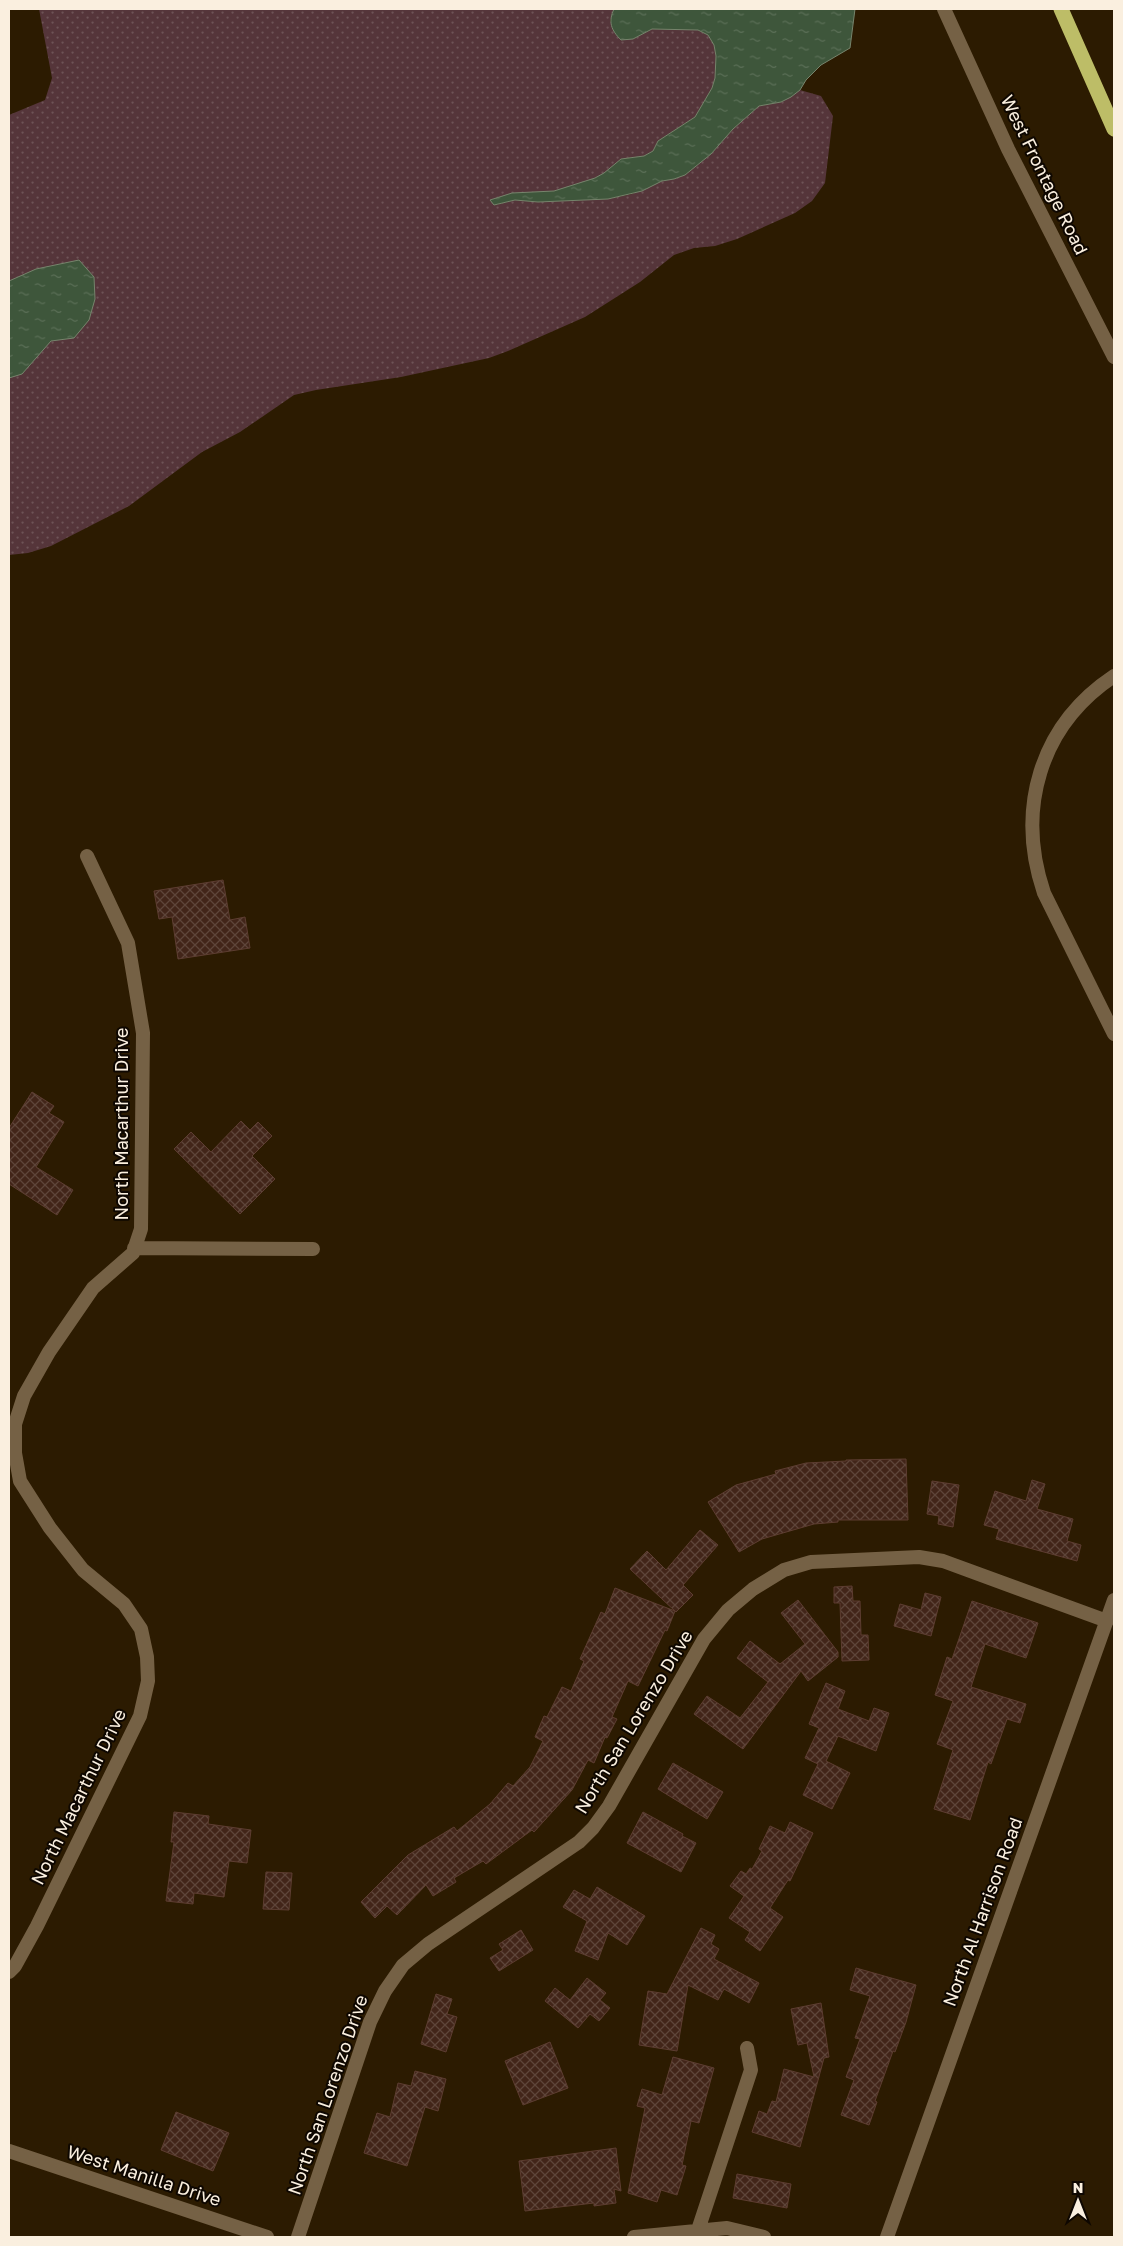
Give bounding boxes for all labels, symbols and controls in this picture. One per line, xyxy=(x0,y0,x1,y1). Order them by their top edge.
street label: West Frontage Road xyxy=(997,91,1093,258)
street label: North Macarthur Drive xyxy=(110,1028,132,1220)
street label: North San Lorenzo Drive xyxy=(570,1626,697,1817)
street label: North Macarthur Drive xyxy=(26,1705,130,1888)
street label: North Al Harrison Road xyxy=(938,1814,1026,2009)
street label: North San Lorenzo Drive xyxy=(282,1992,372,2198)
street label: West Manilla Drive xyxy=(65,2140,224,2210)
north arrow xyxy=(1053,2176,1103,2226)
text: N xyxy=(1073,2179,1083,2196)

